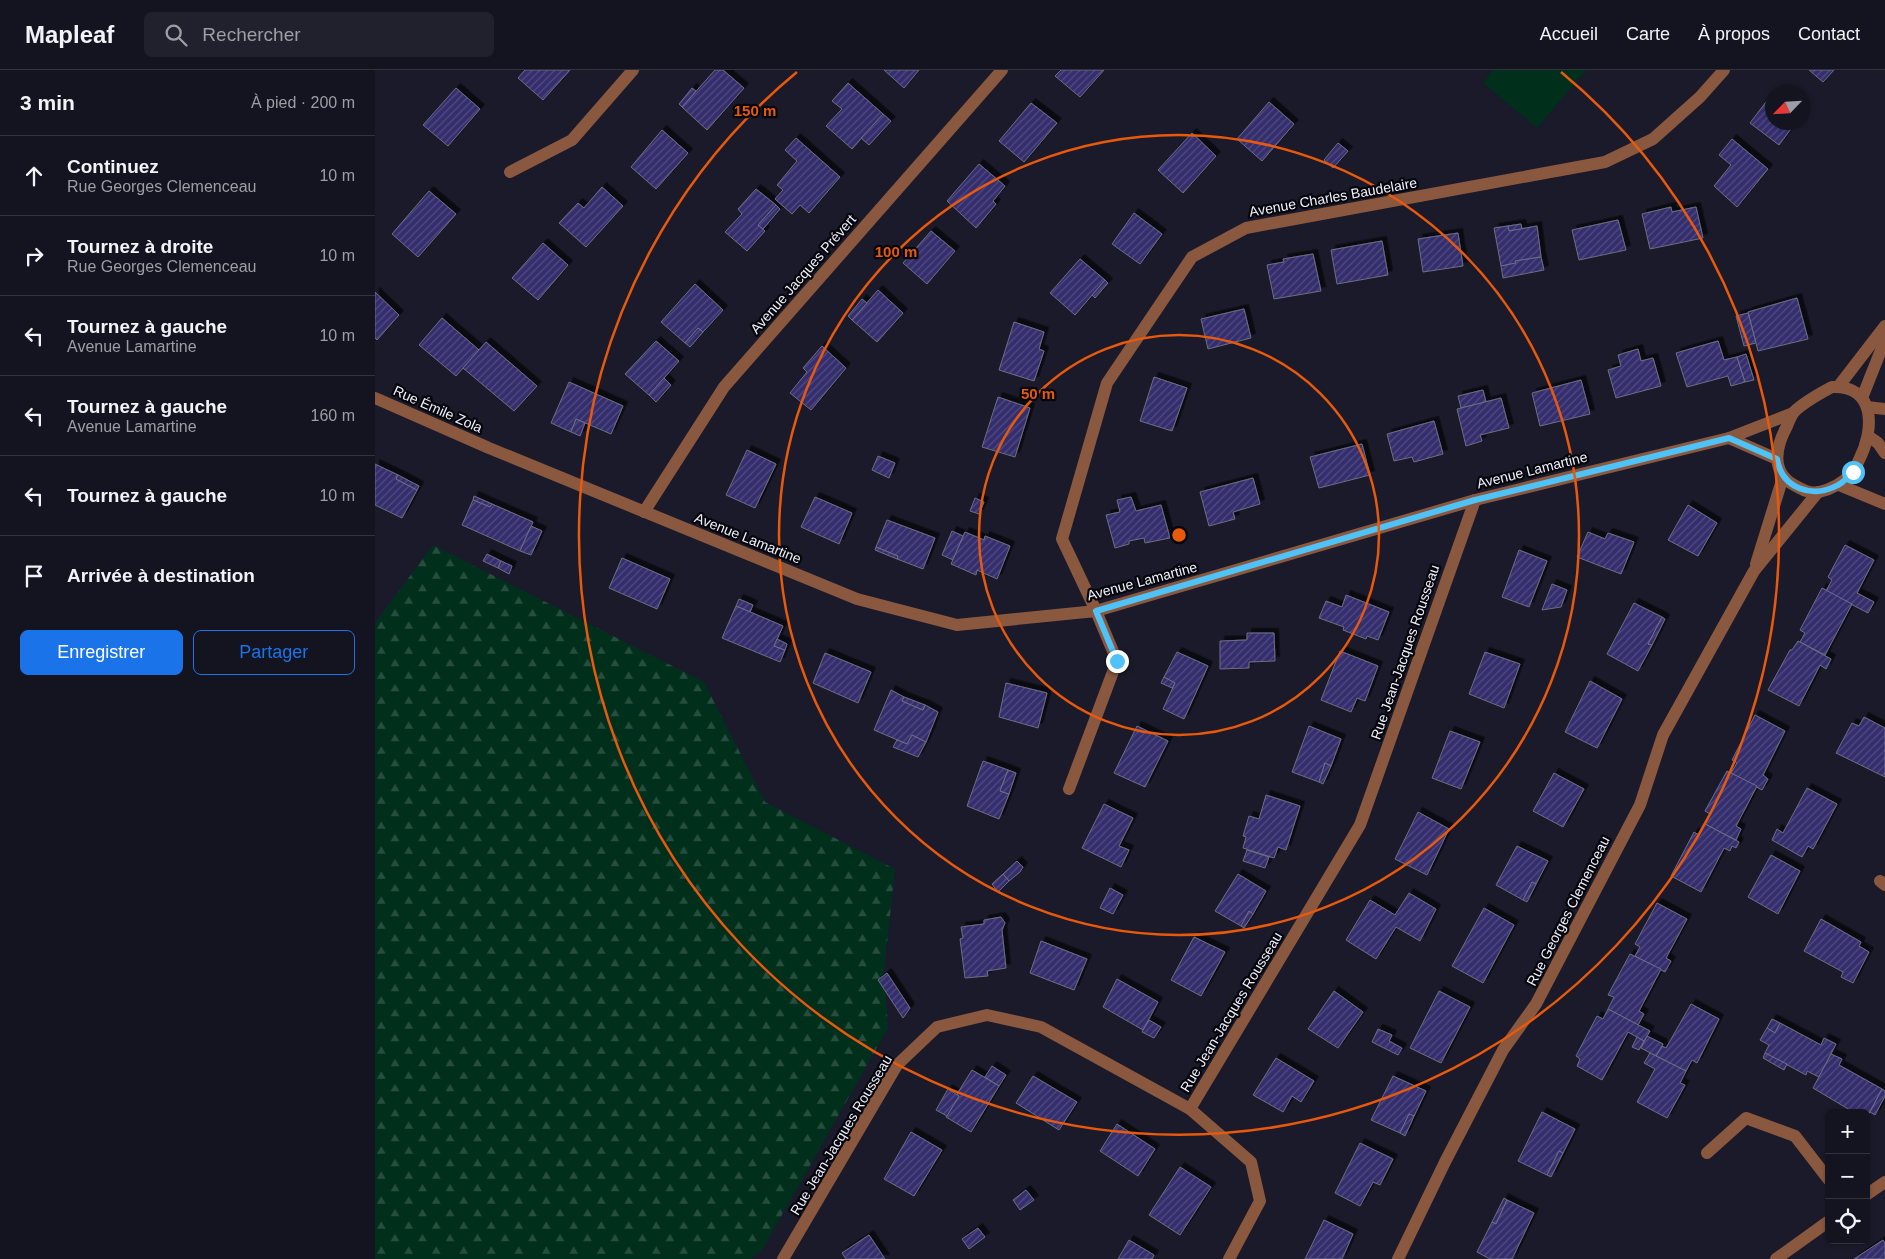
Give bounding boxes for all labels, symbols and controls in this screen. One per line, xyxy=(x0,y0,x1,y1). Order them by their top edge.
search box xyxy=(144,12,494,57)
text: Mapleaf xyxy=(25,21,114,48)
icon: search xyxy=(162,21,190,49)
text: Rechercher xyxy=(202,24,301,45)
text: Accueil xyxy=(1540,24,1598,44)
text: Carte xyxy=(1626,24,1670,44)
text: À propos xyxy=(1698,24,1770,44)
text: Contact xyxy=(1798,24,1860,44)
north arrow xyxy=(1765,85,1810,130)
text: 3 min xyxy=(20,91,75,114)
text: À pied · 200 m xyxy=(251,94,355,111)
text: 150 m xyxy=(734,102,776,119)
text: Continuez xyxy=(67,156,159,177)
icon: ahead xyxy=(20,162,48,190)
text: 10 m xyxy=(319,167,355,184)
street label: Avenue Charles Baudelaire xyxy=(1248,174,1418,220)
text: Rue Georges Clemenceau xyxy=(67,178,256,195)
street label: Avenue Jacques Prévert xyxy=(747,211,859,337)
text: Tournez à droite xyxy=(67,236,213,257)
icon: right xyxy=(20,242,48,270)
text: 100 m xyxy=(875,243,917,260)
text: 10 m xyxy=(319,247,355,264)
text: Rue Georges Clemenceau xyxy=(67,258,256,275)
text: Tournez à gauche xyxy=(67,316,227,337)
icon: left xyxy=(20,322,48,350)
text: 10 m xyxy=(319,327,355,344)
text: Avenue Lamartine xyxy=(67,338,197,355)
street label: Rue Émile Zola xyxy=(391,382,485,436)
text: 50 m xyxy=(1021,385,1055,402)
text: Tournez à gauche xyxy=(67,396,227,417)
icon: left xyxy=(20,402,48,430)
text: 160 m xyxy=(311,407,355,424)
text: Avenue Lamartine xyxy=(67,418,197,435)
street label: Avenue Lamartine xyxy=(1475,448,1589,491)
route start xyxy=(1842,461,1865,484)
icon: left xyxy=(20,482,48,510)
text: Tournez à gauche xyxy=(67,485,227,506)
text: 10 m xyxy=(319,487,355,504)
street label: Avenue Lamartine xyxy=(692,509,804,567)
centre of rings xyxy=(1170,526,1188,544)
street label: Avenue Lamartine xyxy=(1085,559,1199,603)
icon: arrive xyxy=(20,562,48,590)
street label: Rue Jean-Jacques Rousseau xyxy=(1368,563,1442,741)
text: Arrivée à destination xyxy=(67,565,255,586)
button: Enregistrer xyxy=(20,630,183,675)
button: Partager xyxy=(193,630,355,675)
route end xyxy=(1106,650,1129,673)
street label: Rue Georges Clemenceau xyxy=(1523,834,1613,988)
street label: Rue Jean-Jacques Rousseau xyxy=(1177,929,1285,1095)
street label: Rue Jean-Jacques Rousseau xyxy=(787,1052,895,1218)
map controls xyxy=(1825,1109,1870,1244)
button: + xyxy=(1825,1109,1870,1154)
button: − xyxy=(1825,1154,1870,1199)
button: locate xyxy=(1825,1199,1870,1244)

